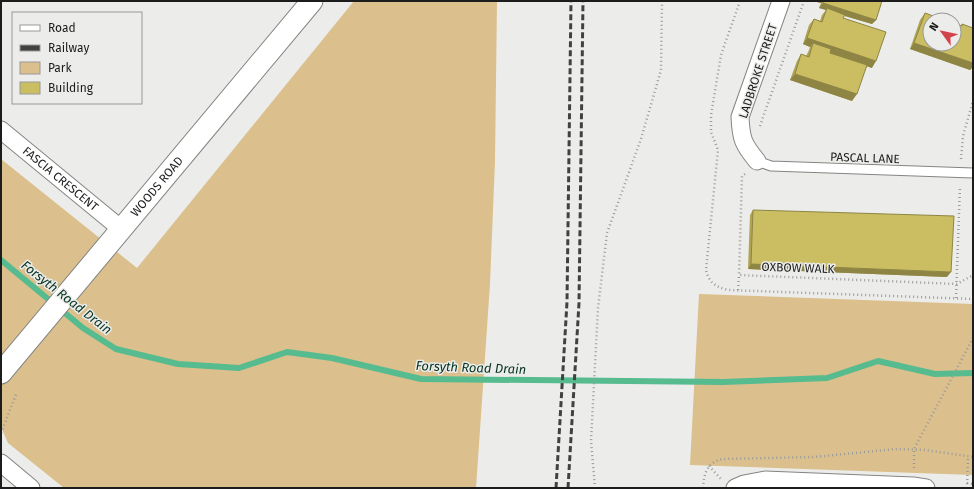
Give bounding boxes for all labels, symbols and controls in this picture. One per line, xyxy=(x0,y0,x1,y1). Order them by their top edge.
legend xyxy=(12,12,142,104)
north arrow xyxy=(922,12,962,52)
text: N xyxy=(927,20,941,33)
text: Road xyxy=(48,21,76,35)
street label: LADBROKE STREET xyxy=(736,21,780,120)
text: Railway xyxy=(48,41,89,55)
text: Park xyxy=(48,61,72,75)
text: Building xyxy=(48,81,94,95)
street label: FASCIA CRESCENT xyxy=(20,144,102,215)
street label: PASCAL LANE xyxy=(830,150,900,166)
street label: WOODS ROAD xyxy=(128,153,186,219)
water label: Forsyth Road Drain xyxy=(18,257,115,337)
street label: OXBOW WALK xyxy=(761,260,836,276)
water label: Forsyth Road Drain xyxy=(415,358,527,377)

